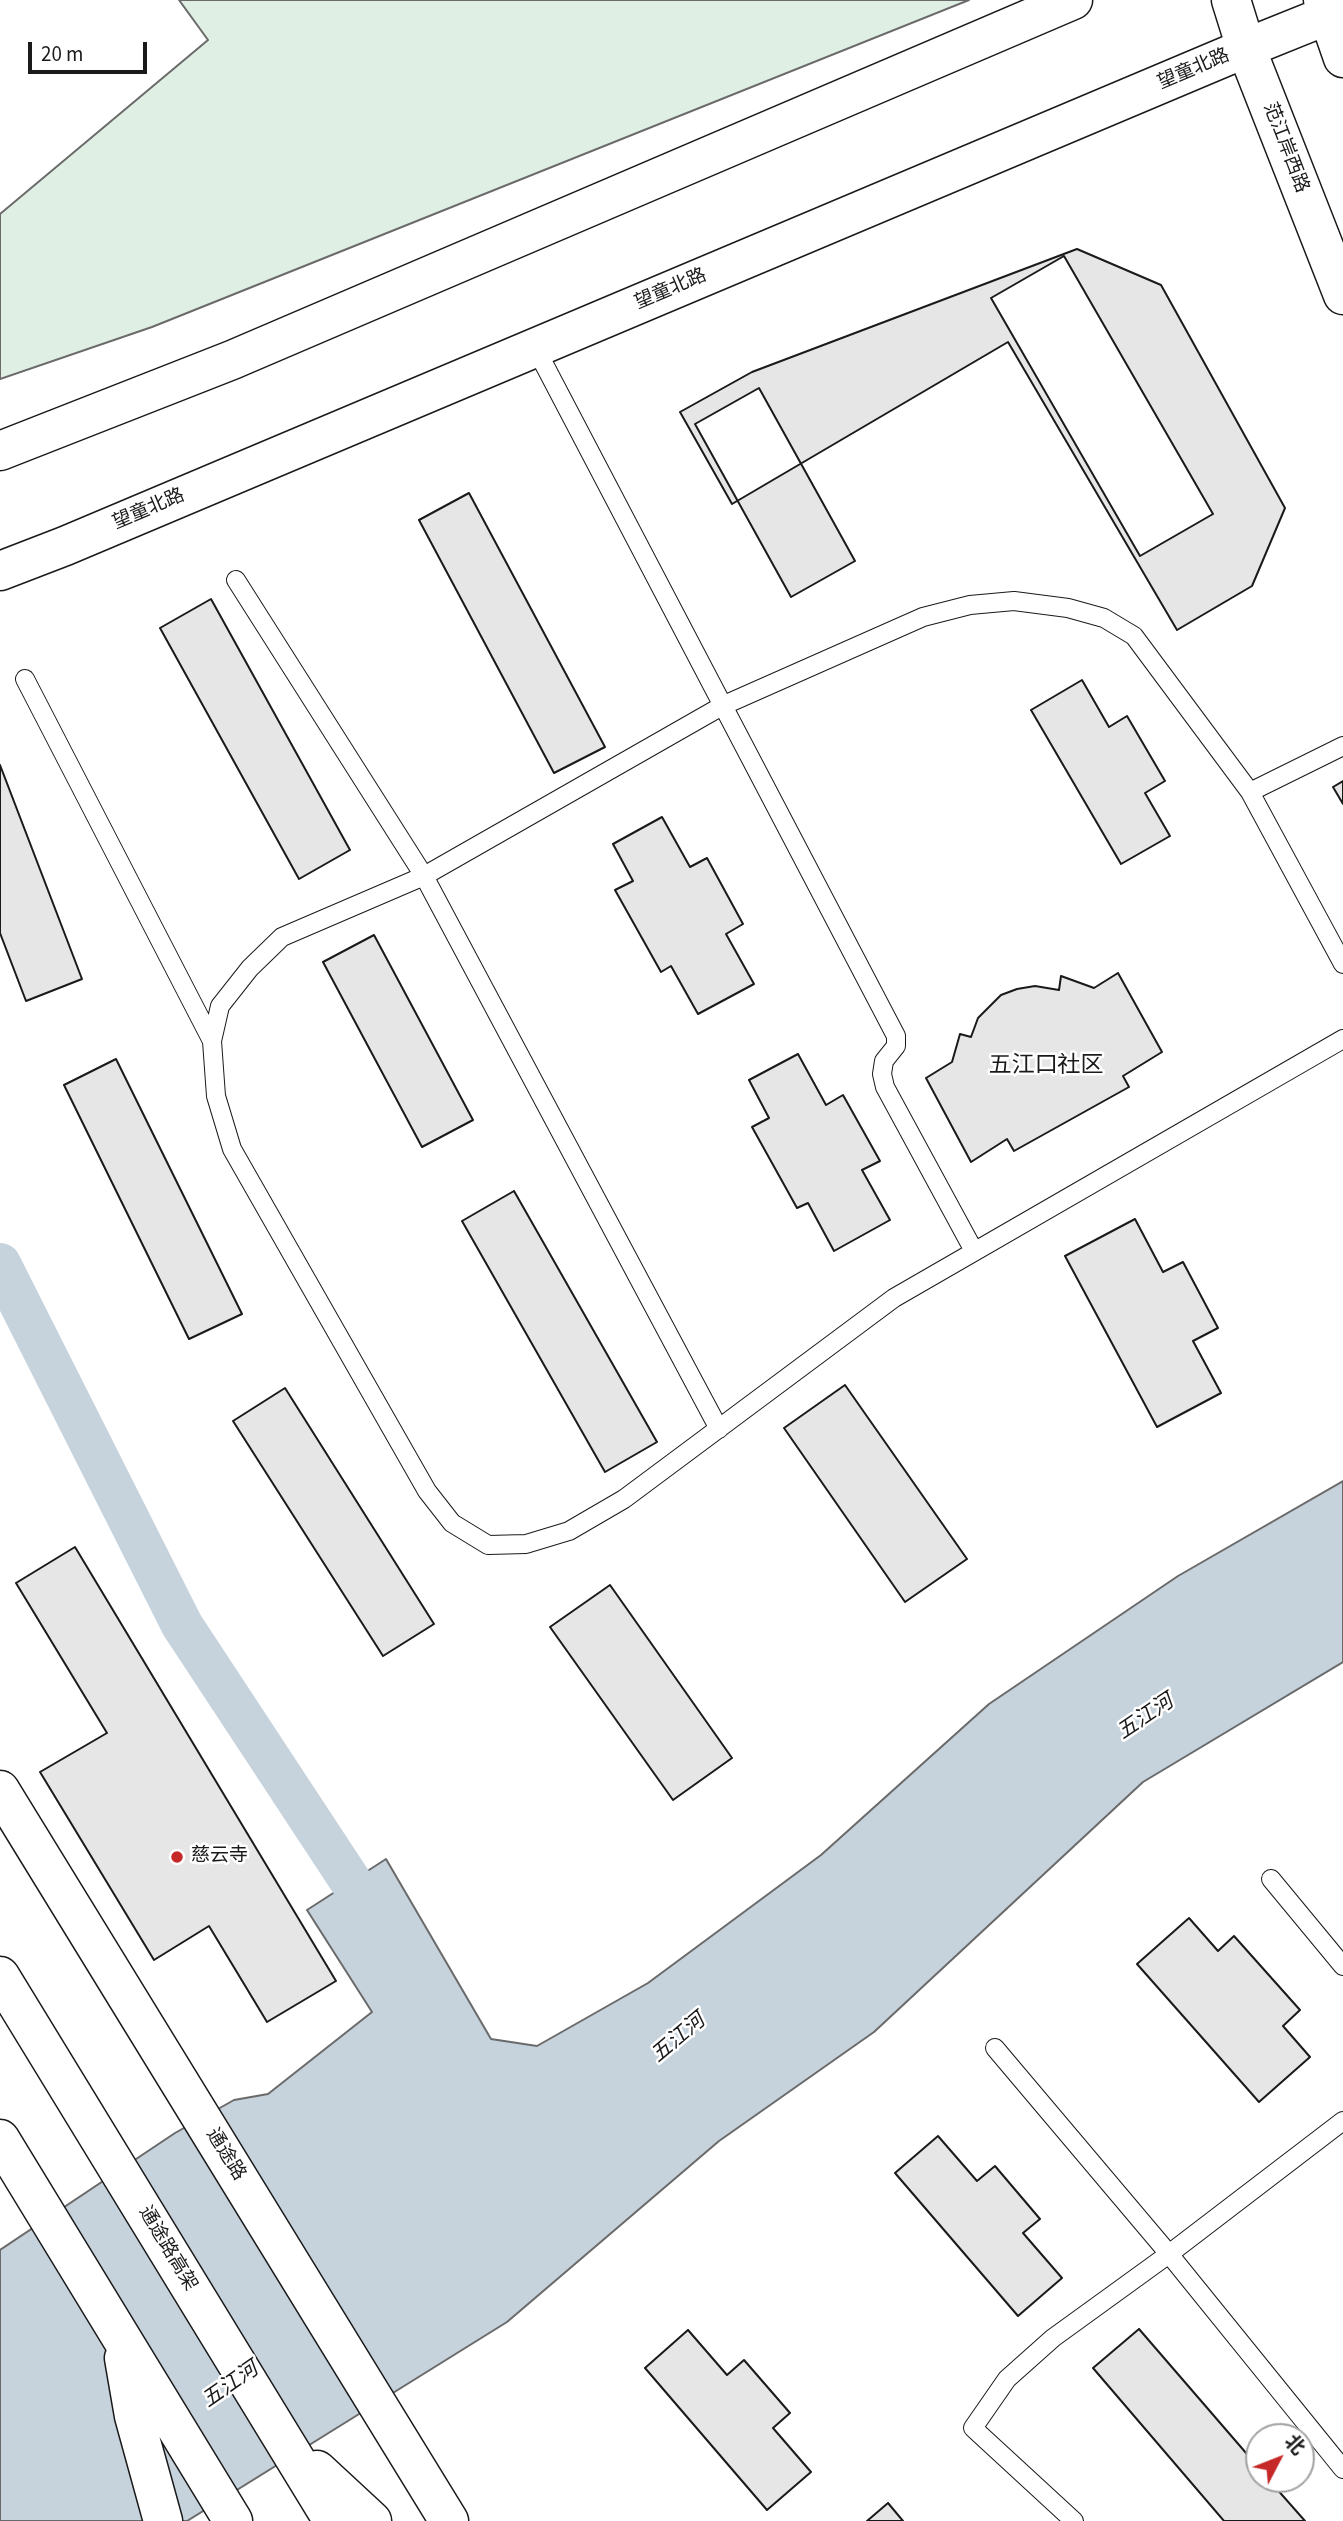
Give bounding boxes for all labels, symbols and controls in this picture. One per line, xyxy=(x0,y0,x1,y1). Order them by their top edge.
scale bar xyxy=(32,28,150,72)
text: 20 m xyxy=(41,39,83,69)
street label: 望童北路 xyxy=(1155,45,1233,95)
street label: 范江岸西路 xyxy=(1257,100,1313,196)
street label: 望童北路 xyxy=(632,265,710,315)
street label: 望童北路 xyxy=(110,485,188,535)
district label: 五江口社区 xyxy=(989,1053,1103,1081)
water label: 五江河 xyxy=(1113,1690,1179,1746)
place label: 慈云寺 xyxy=(191,1846,248,1868)
marker: 慈云寺 xyxy=(169,1849,185,1865)
water label: 五江河 xyxy=(647,2009,711,2069)
street label: 通途路 xyxy=(200,2125,250,2185)
street label: 通途路高架 xyxy=(133,2202,201,2296)
water label: 五江河 xyxy=(198,2358,264,2414)
north arrow xyxy=(1245,2423,1315,2493)
text: 北 xyxy=(1278,2429,1311,2461)

